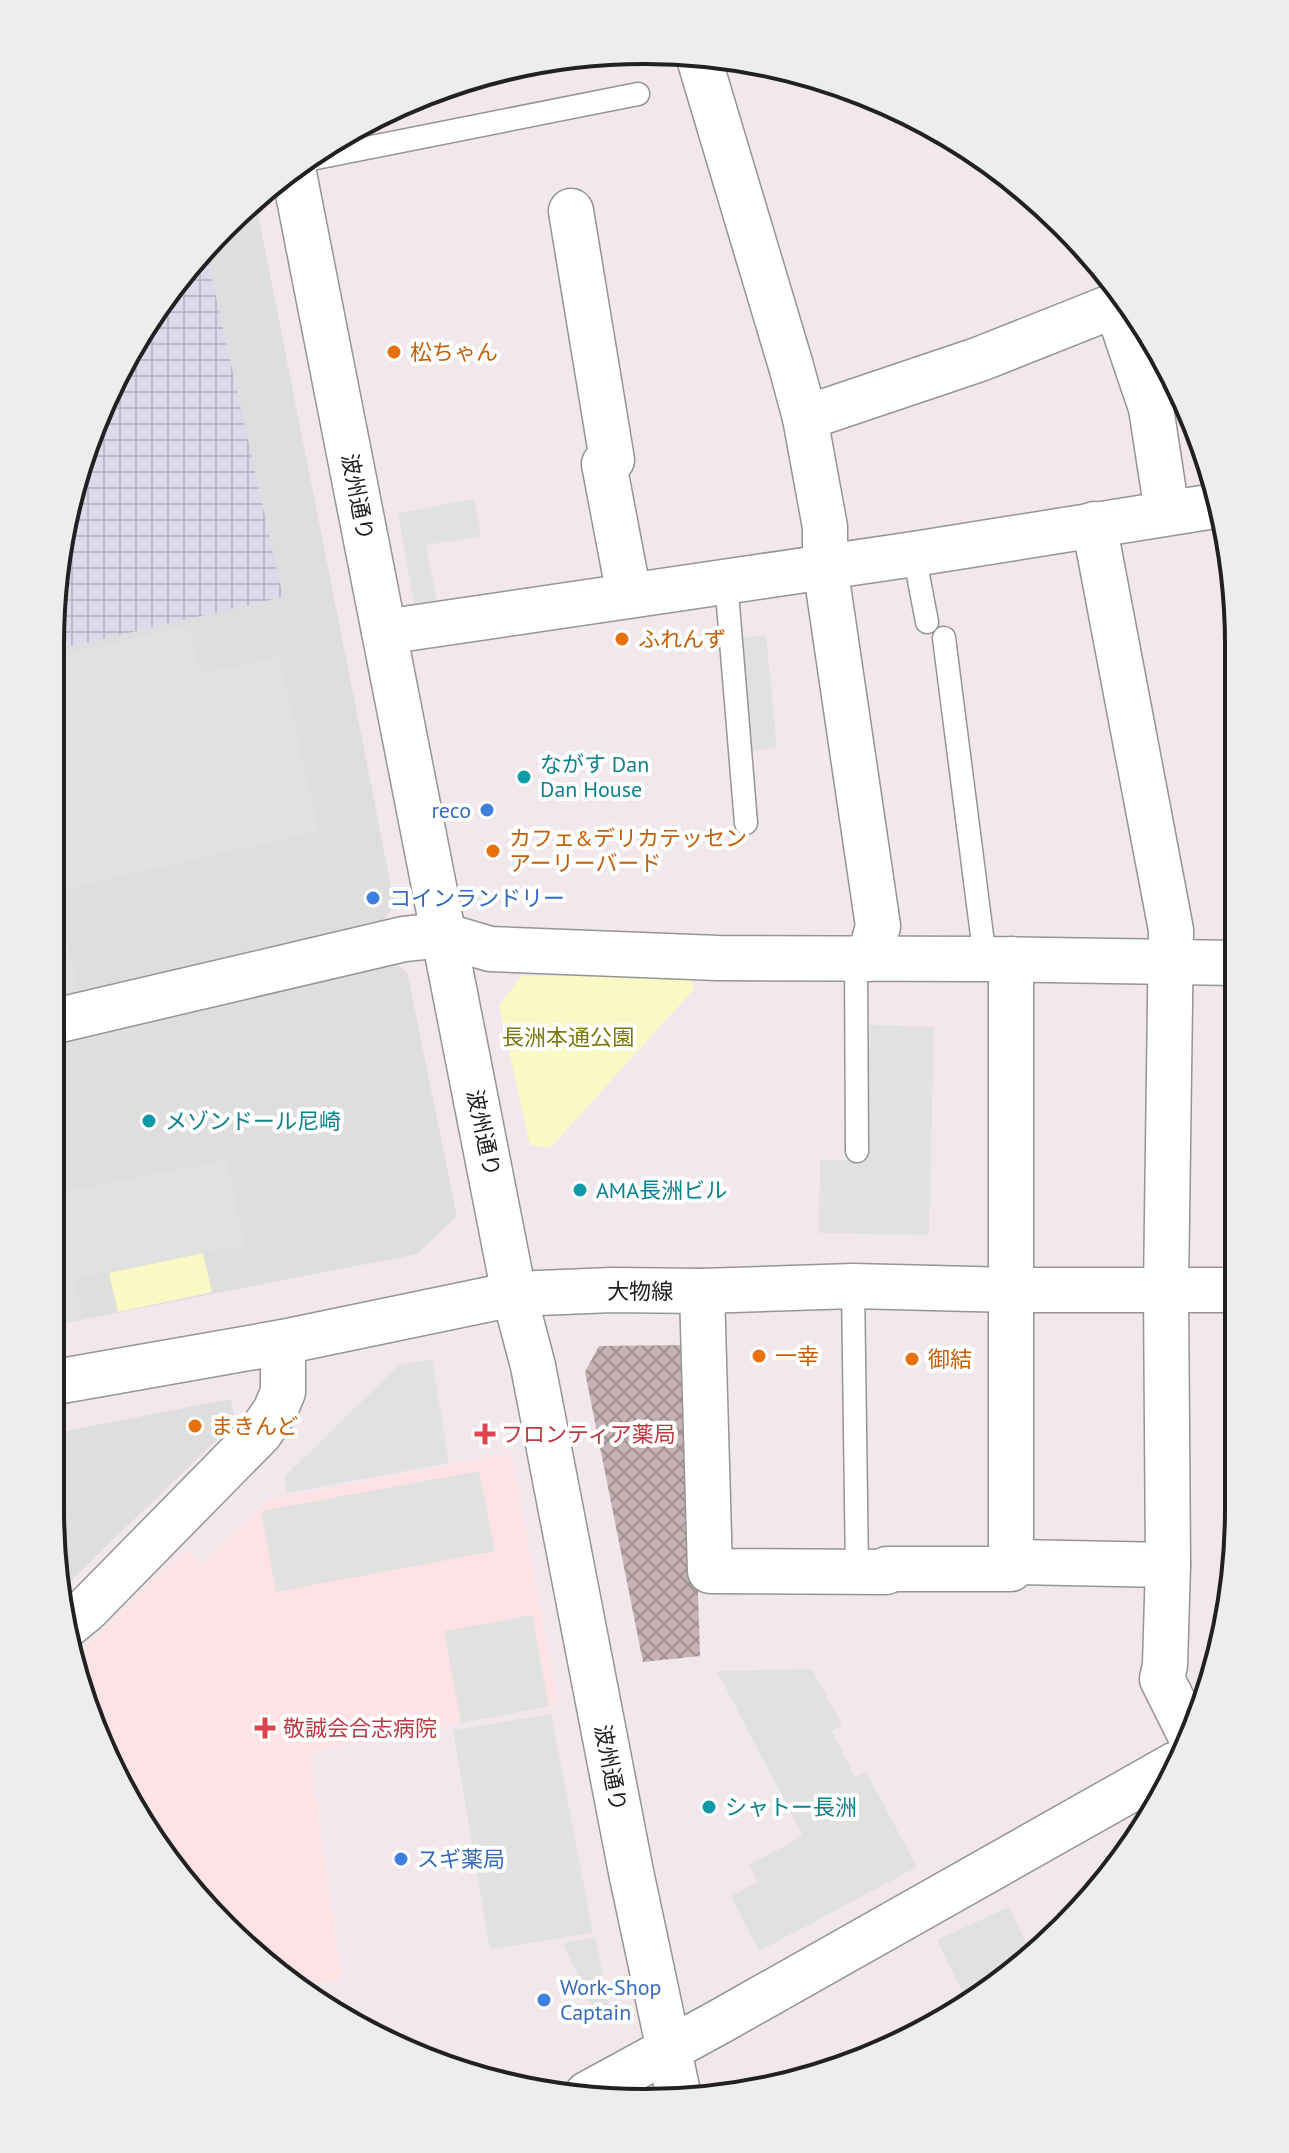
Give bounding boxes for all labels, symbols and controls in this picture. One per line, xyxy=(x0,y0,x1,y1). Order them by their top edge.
place label: 松ちゃん xyxy=(410,338,498,366)
marker: 松ちゃん xyxy=(385,343,403,361)
street label: 波州通り xyxy=(336,451,380,543)
place label: ふれんず xyxy=(638,625,726,653)
marker: ふれんず xyxy=(613,630,631,648)
place label: ながす Dan Dan House xyxy=(540,750,649,803)
marker: ながす Dan Dan House xyxy=(515,768,533,786)
place label: reco xyxy=(431,796,471,824)
marker: reco xyxy=(478,801,496,819)
place label: カフェ&デリカテッセン アーリーバード xyxy=(509,824,747,877)
marker: カフェ&デリカテッセン アーリーバード xyxy=(484,842,502,860)
place label: コインランドリー xyxy=(389,884,565,912)
marker: コインランドリー xyxy=(364,889,382,907)
park label: 長洲本通公園 xyxy=(502,1023,634,1051)
street label: 波州通り xyxy=(461,1087,507,1179)
place label: メゾンドール尼崎 xyxy=(165,1107,341,1135)
marker: メゾンドール尼崎 xyxy=(140,1112,158,1130)
place label: AMA長洲ビル xyxy=(596,1176,727,1204)
marker: AMA長洲ビル xyxy=(571,1181,589,1199)
street label: 大物線 xyxy=(607,1277,673,1305)
place label: 一幸 xyxy=(775,1342,819,1370)
place label: 御結 xyxy=(928,1345,972,1373)
marker: 一幸 xyxy=(750,1347,768,1365)
marker: 御結 xyxy=(903,1350,921,1368)
place label: まきんど xyxy=(211,1412,298,1440)
marker: まきんど xyxy=(186,1417,204,1435)
place label: フロンティア薬局 xyxy=(501,1420,676,1448)
marker: フロンティア薬局 xyxy=(476,1425,494,1443)
place label: 敬誠会合志病院 xyxy=(283,1714,437,1742)
marker: 敬誠会合志病院 xyxy=(254,1717,276,1739)
street label: 波州通り xyxy=(589,1722,633,1814)
place label: シャトー長洲 xyxy=(725,1793,857,1821)
marker: シャトー長洲 xyxy=(700,1798,718,1816)
place label: スギ薬局 xyxy=(417,1845,505,1873)
marker: スギ薬局 xyxy=(392,1850,410,1868)
place label: Work-Shop Captain xyxy=(560,1973,661,2026)
marker: Work-Shop Captain xyxy=(535,1991,553,2009)

